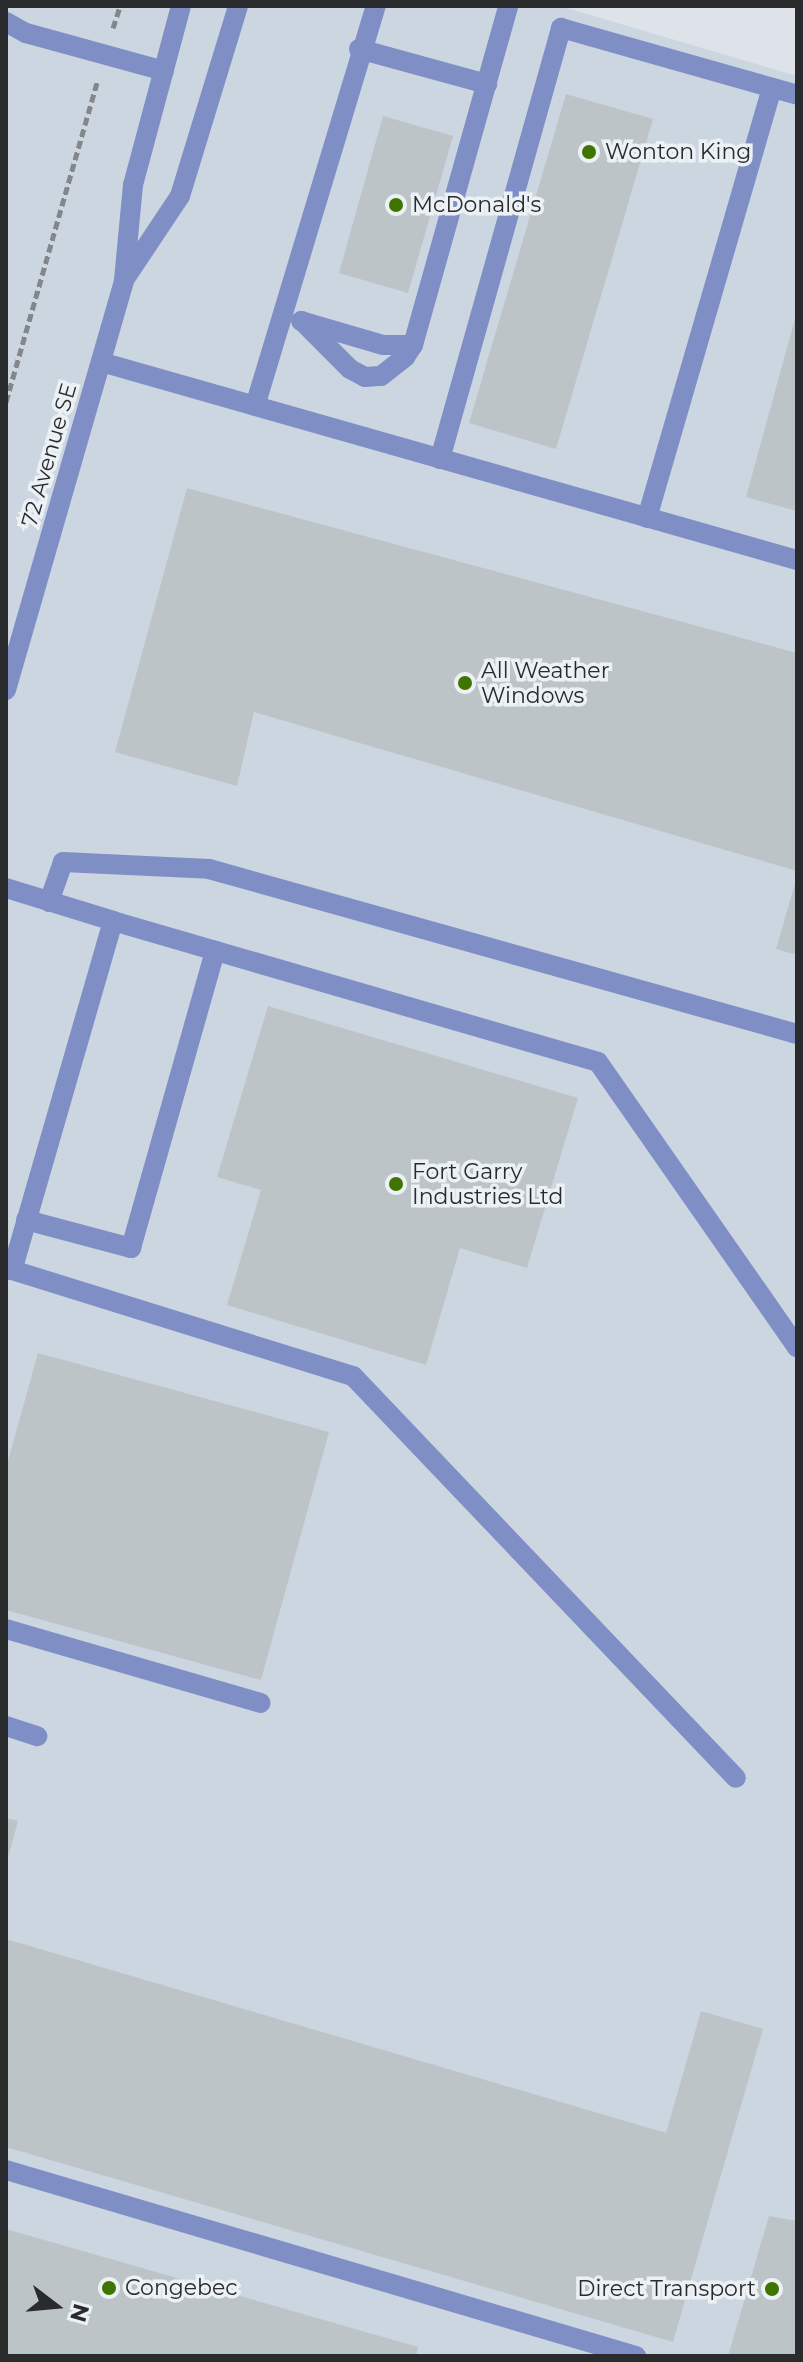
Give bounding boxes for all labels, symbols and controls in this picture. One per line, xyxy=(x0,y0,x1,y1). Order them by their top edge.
place label: Wonton King xyxy=(605,139,751,165)
marker: Wonton King xyxy=(580,143,598,161)
place label: McDonald's xyxy=(412,192,541,218)
marker: McDonald's xyxy=(387,196,405,214)
street label: 72 Avenue SE xyxy=(16,380,82,530)
place label: All Weather Windows xyxy=(481,657,609,708)
marker: All Weather Windows xyxy=(456,674,474,692)
place label: Fort Garry Industries Ltd xyxy=(412,1158,564,1210)
marker: Fort Garry Industries Ltd xyxy=(387,1175,405,1193)
north arrow xyxy=(16,2266,96,2346)
place label: Congebec xyxy=(125,2275,238,2301)
place label: Direct Transport xyxy=(577,2276,756,2302)
marker: Congebec xyxy=(100,2279,118,2297)
marker: Direct Transport xyxy=(763,2280,781,2298)
text: N xyxy=(64,2300,95,2325)

